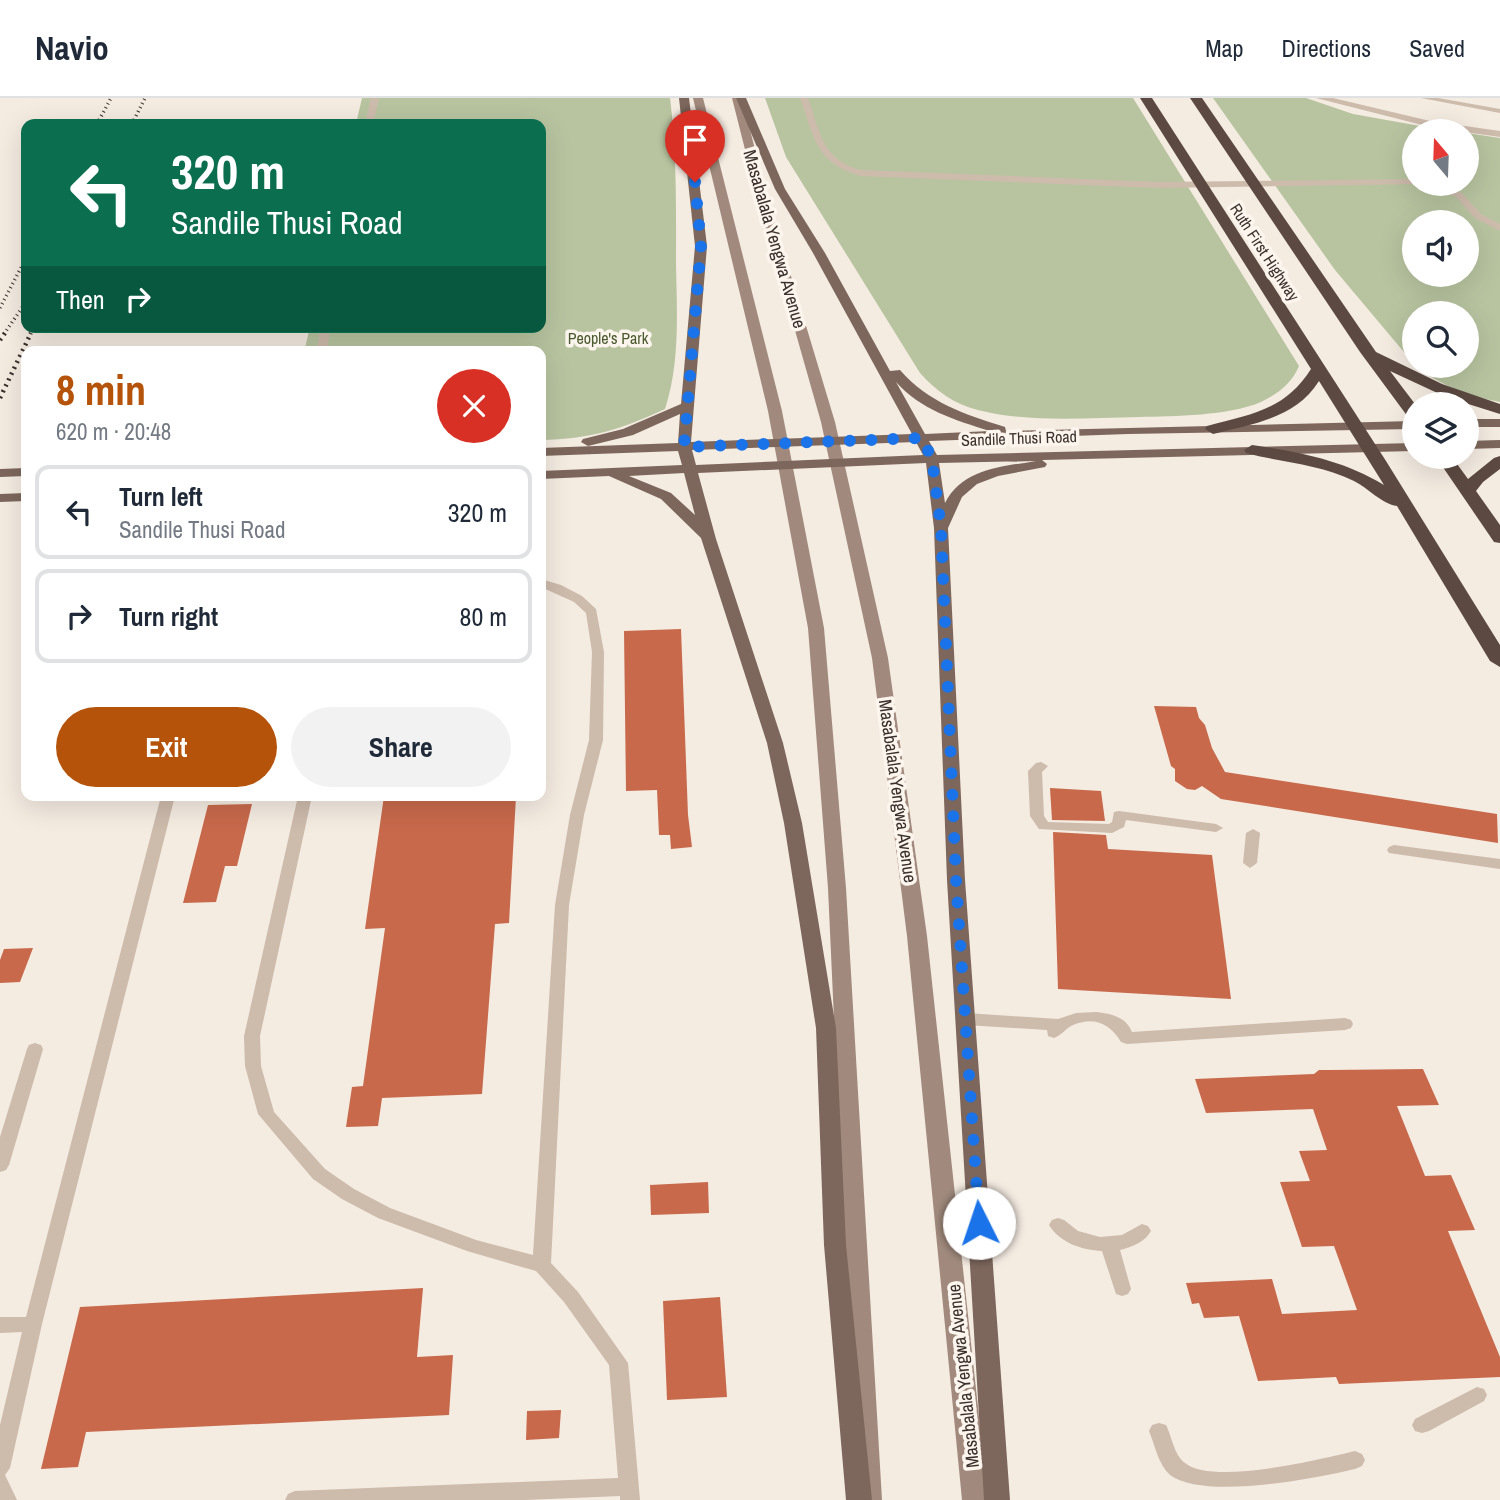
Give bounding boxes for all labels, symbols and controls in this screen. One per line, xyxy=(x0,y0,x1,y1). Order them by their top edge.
text: Navio xyxy=(35,26,109,70)
text: Map xyxy=(1205,32,1243,64)
text: Directions xyxy=(1281,32,1371,64)
text: Saved xyxy=(1409,32,1465,64)
pin xyxy=(665,110,725,182)
north arrow xyxy=(1402,119,1479,196)
map controls xyxy=(1402,119,1479,469)
icon: arrive xyxy=(676,121,714,159)
text: 320 m xyxy=(171,138,285,204)
icon: left xyxy=(56,147,147,238)
street label: Masabalala Yengwa Avenue xyxy=(738,147,812,331)
street label: Ruth First Highway xyxy=(1225,199,1305,305)
text: Sandile Thusi Road xyxy=(171,201,403,244)
button: sound xyxy=(1402,210,1479,287)
icon: right xyxy=(119,280,157,318)
text: Then xyxy=(56,282,105,317)
button: search xyxy=(1402,301,1479,378)
park label: People's Park xyxy=(568,327,649,349)
text: 8 min xyxy=(56,362,146,418)
button: close xyxy=(437,369,511,443)
button: layers xyxy=(1402,392,1479,469)
text: 620 m · 20:48 xyxy=(56,416,171,447)
street label: Sandile Thusi Road xyxy=(961,425,1077,451)
text: Turn left xyxy=(119,479,203,514)
icon: left xyxy=(60,493,98,531)
text: 320 m xyxy=(448,495,507,530)
text: Sandile Thusi Road xyxy=(119,514,285,545)
icon: right xyxy=(60,597,98,635)
text: Turn right xyxy=(119,599,218,634)
text: 80 m xyxy=(460,599,507,634)
street label: Masabalala Yengwa Avenue xyxy=(873,698,923,884)
button: Exit xyxy=(56,707,277,787)
button: Share xyxy=(291,707,511,787)
position arrow xyxy=(942,1186,1016,1260)
street label: Masabalala Yengwa Avenue xyxy=(941,1283,985,1469)

